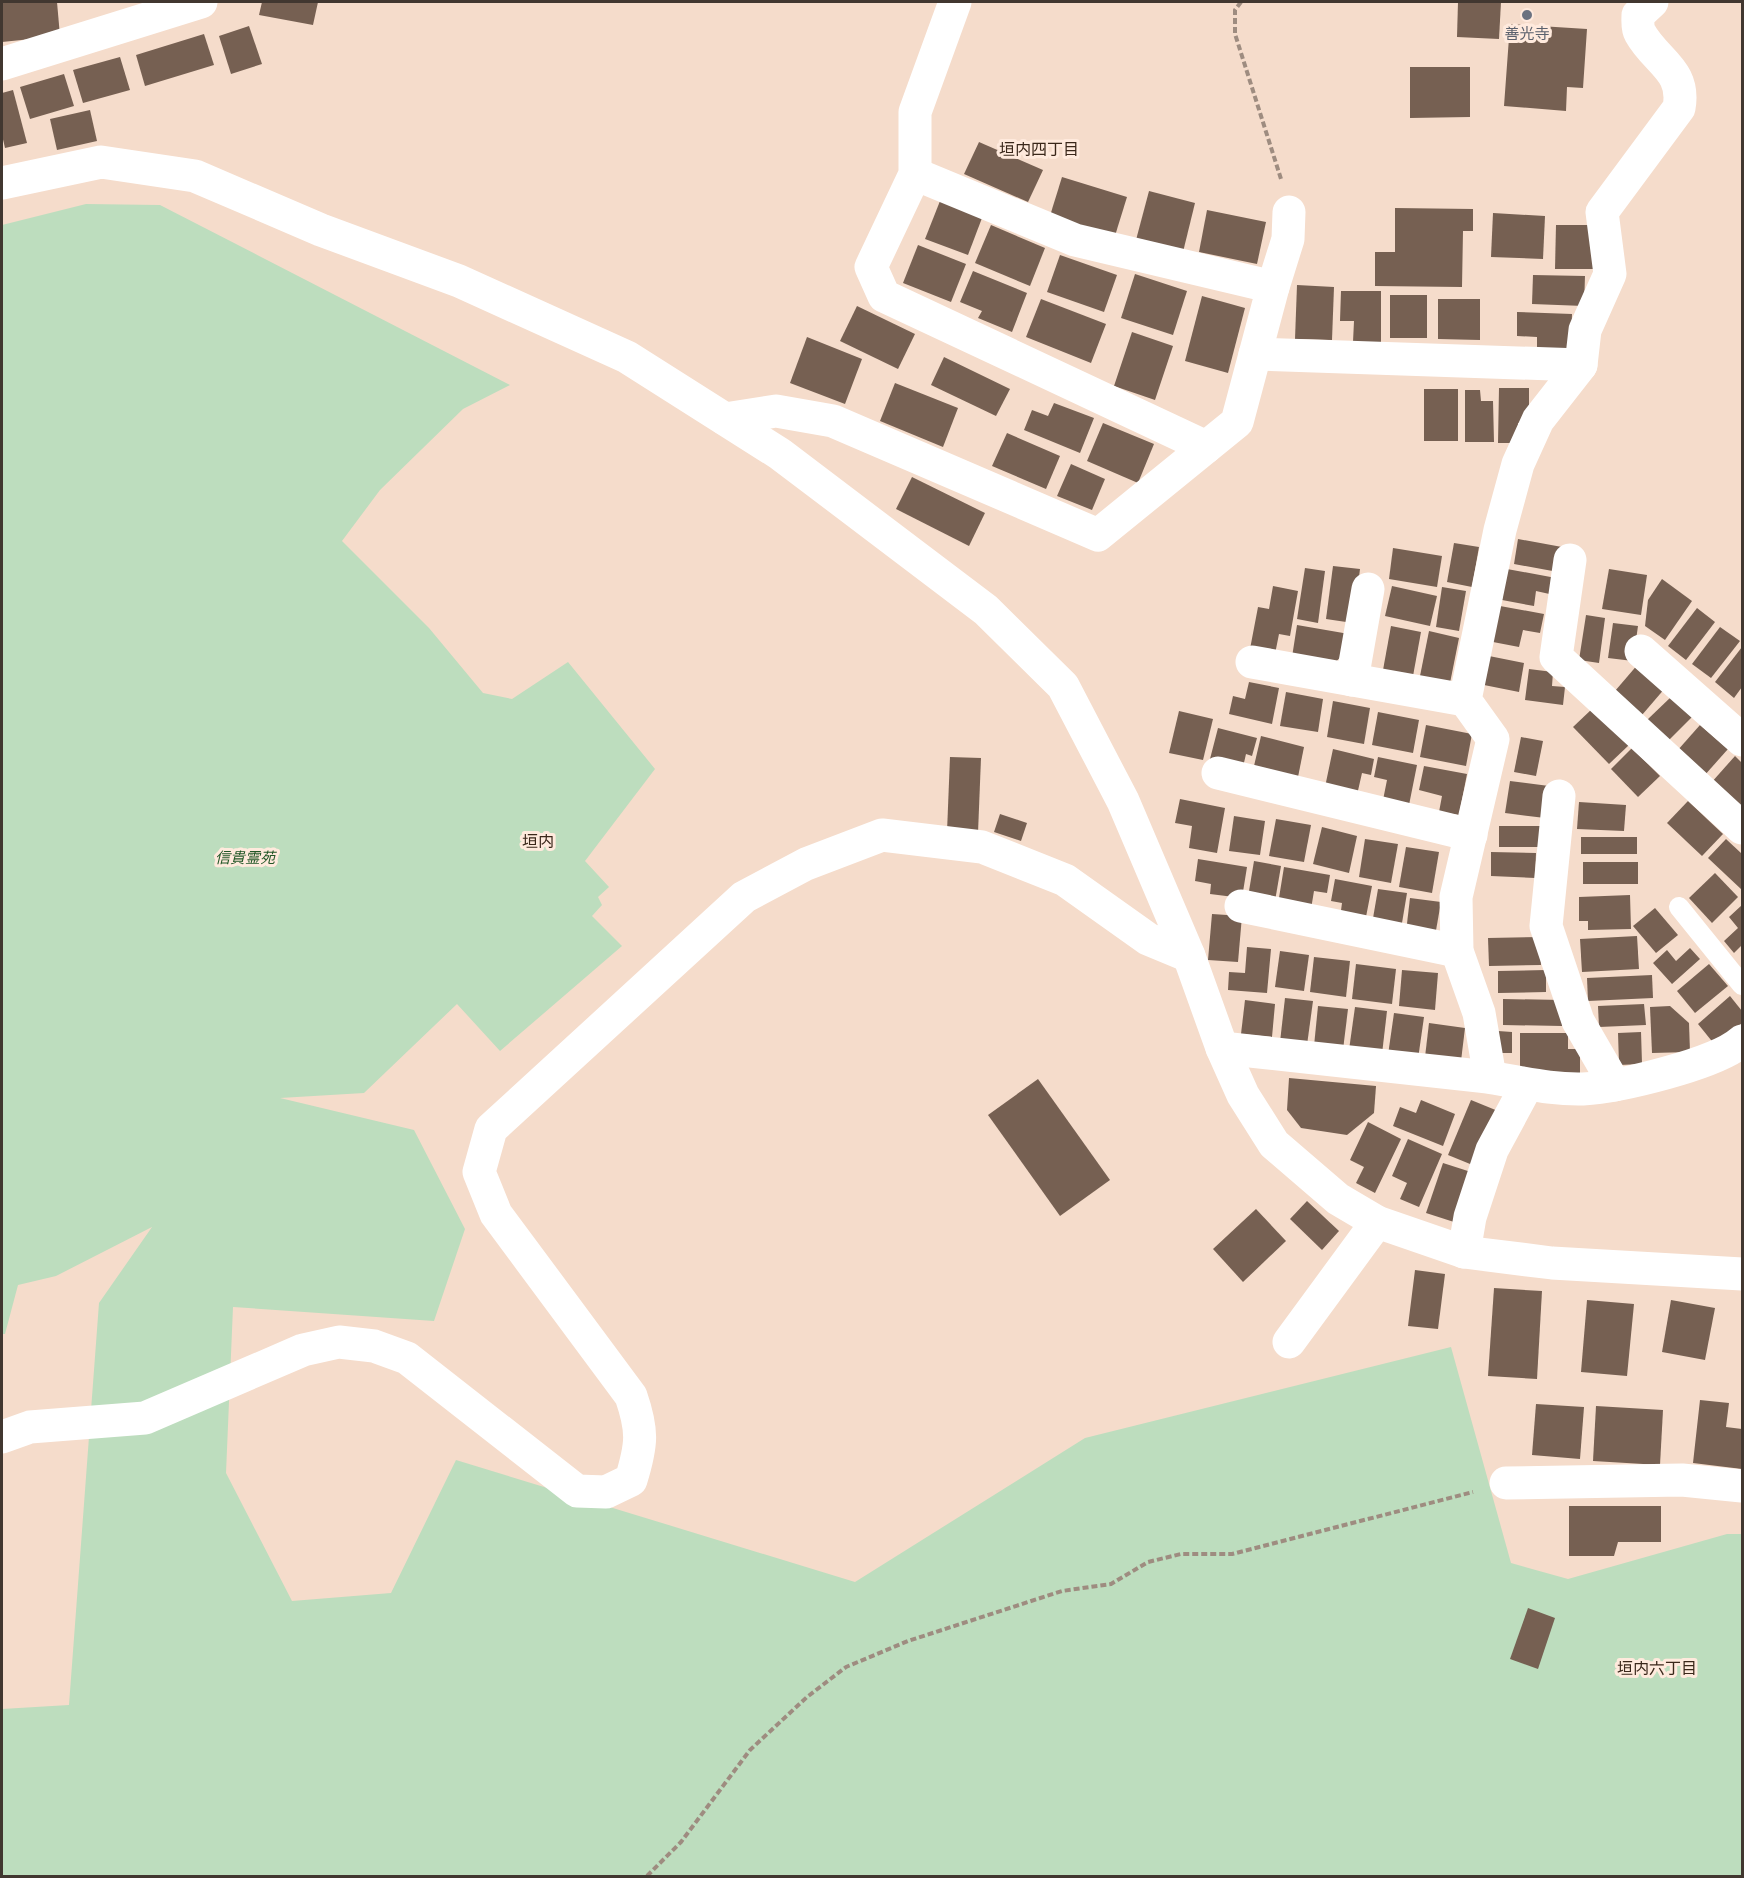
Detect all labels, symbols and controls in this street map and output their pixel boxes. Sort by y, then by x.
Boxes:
marker: 善光寺 [1520,8,1534,22]
place label: 善光寺 [1504,23,1550,43]
district label: 垣内四丁目 [999,138,1079,160]
district label: 垣内 [522,830,554,852]
park label: 信貴霊苑 [215,847,277,867]
district label: 垣内六丁目 [1617,1657,1697,1679]

